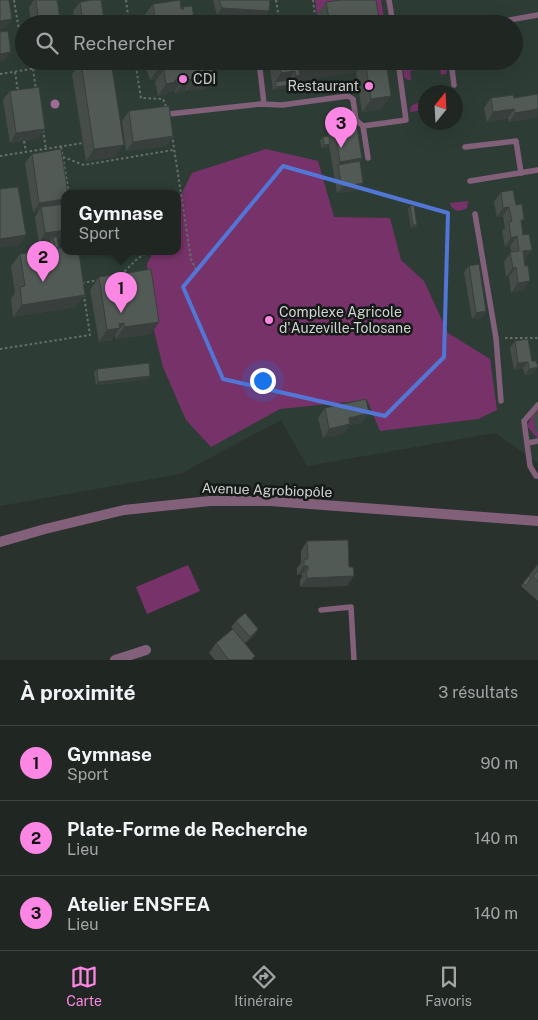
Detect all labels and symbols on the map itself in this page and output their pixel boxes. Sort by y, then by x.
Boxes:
place label: CDI [193,71,216,87]
marker: CDI [177,73,189,85]
place label: Restaurant [287,78,359,94]
marker: Restaurant [363,80,375,92]
north arrow [418,85,463,130]
pin: 3 [325,107,357,148]
pin: 2 [27,241,59,282]
pin: 1 [105,272,137,313]
place label: Complexe Agricole d'Auzeville-Tolosane [279,304,411,336]
marker: Complexe Agricole d'Auzeville-Tolosane [263,314,275,326]
your location [250,368,276,394]
street label: Avenue Agrobiopôle [201,480,333,500]

